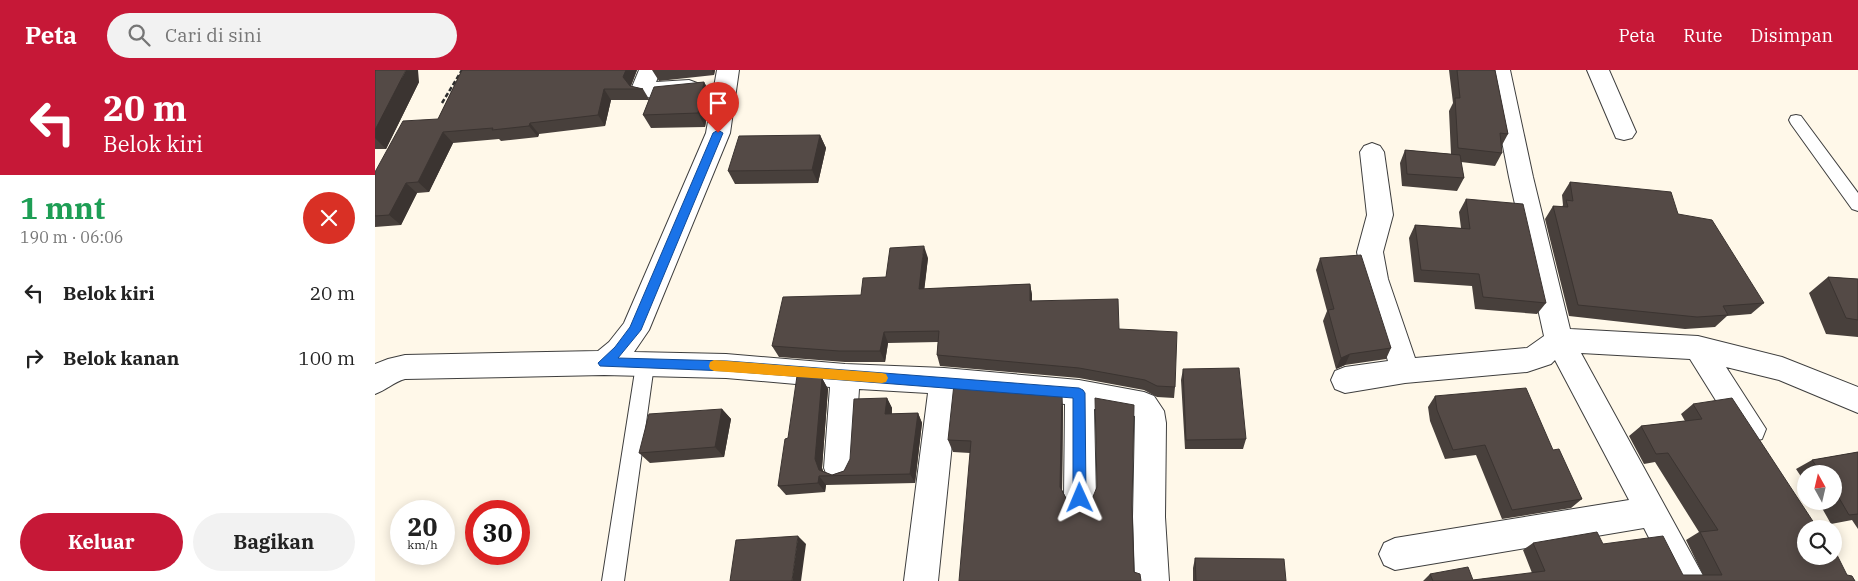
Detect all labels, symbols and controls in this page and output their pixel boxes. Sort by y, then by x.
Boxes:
search box [107,13,457,58]
text: Peta [25,19,77,51]
icon: search [125,21,153,49]
text: Cari di sini [165,23,262,47]
text: Peta [1619,24,1655,47]
text: Rute [1683,24,1722,47]
text: Disimpan [1750,24,1833,47]
pin [697,82,739,133]
text: 20 m [103,85,187,131]
icon: arrive [704,89,732,117]
icon: left [20,90,85,155]
text: Belok kiri [103,129,203,158]
text: 1 mnt [20,188,105,227]
button: close [303,192,355,244]
text: 190 m · 06:06 [20,227,123,247]
icon: left [20,279,48,307]
text: Belok kiri [63,281,155,305]
text: 20 m [310,281,355,305]
icon: right [20,344,48,372]
text: Belok kanan [63,346,179,370]
text: 100 m [298,346,355,370]
north arrow [1797,465,1843,510]
map controls [1797,465,1842,565]
position arrow [1053,471,1105,523]
speed limit sign: 30 [465,500,530,565]
text: 20 [407,510,438,543]
button: Keluar [20,513,183,571]
button: Bagikan [193,513,355,571]
button: search [1797,520,1842,565]
text: km/h [407,537,438,552]

